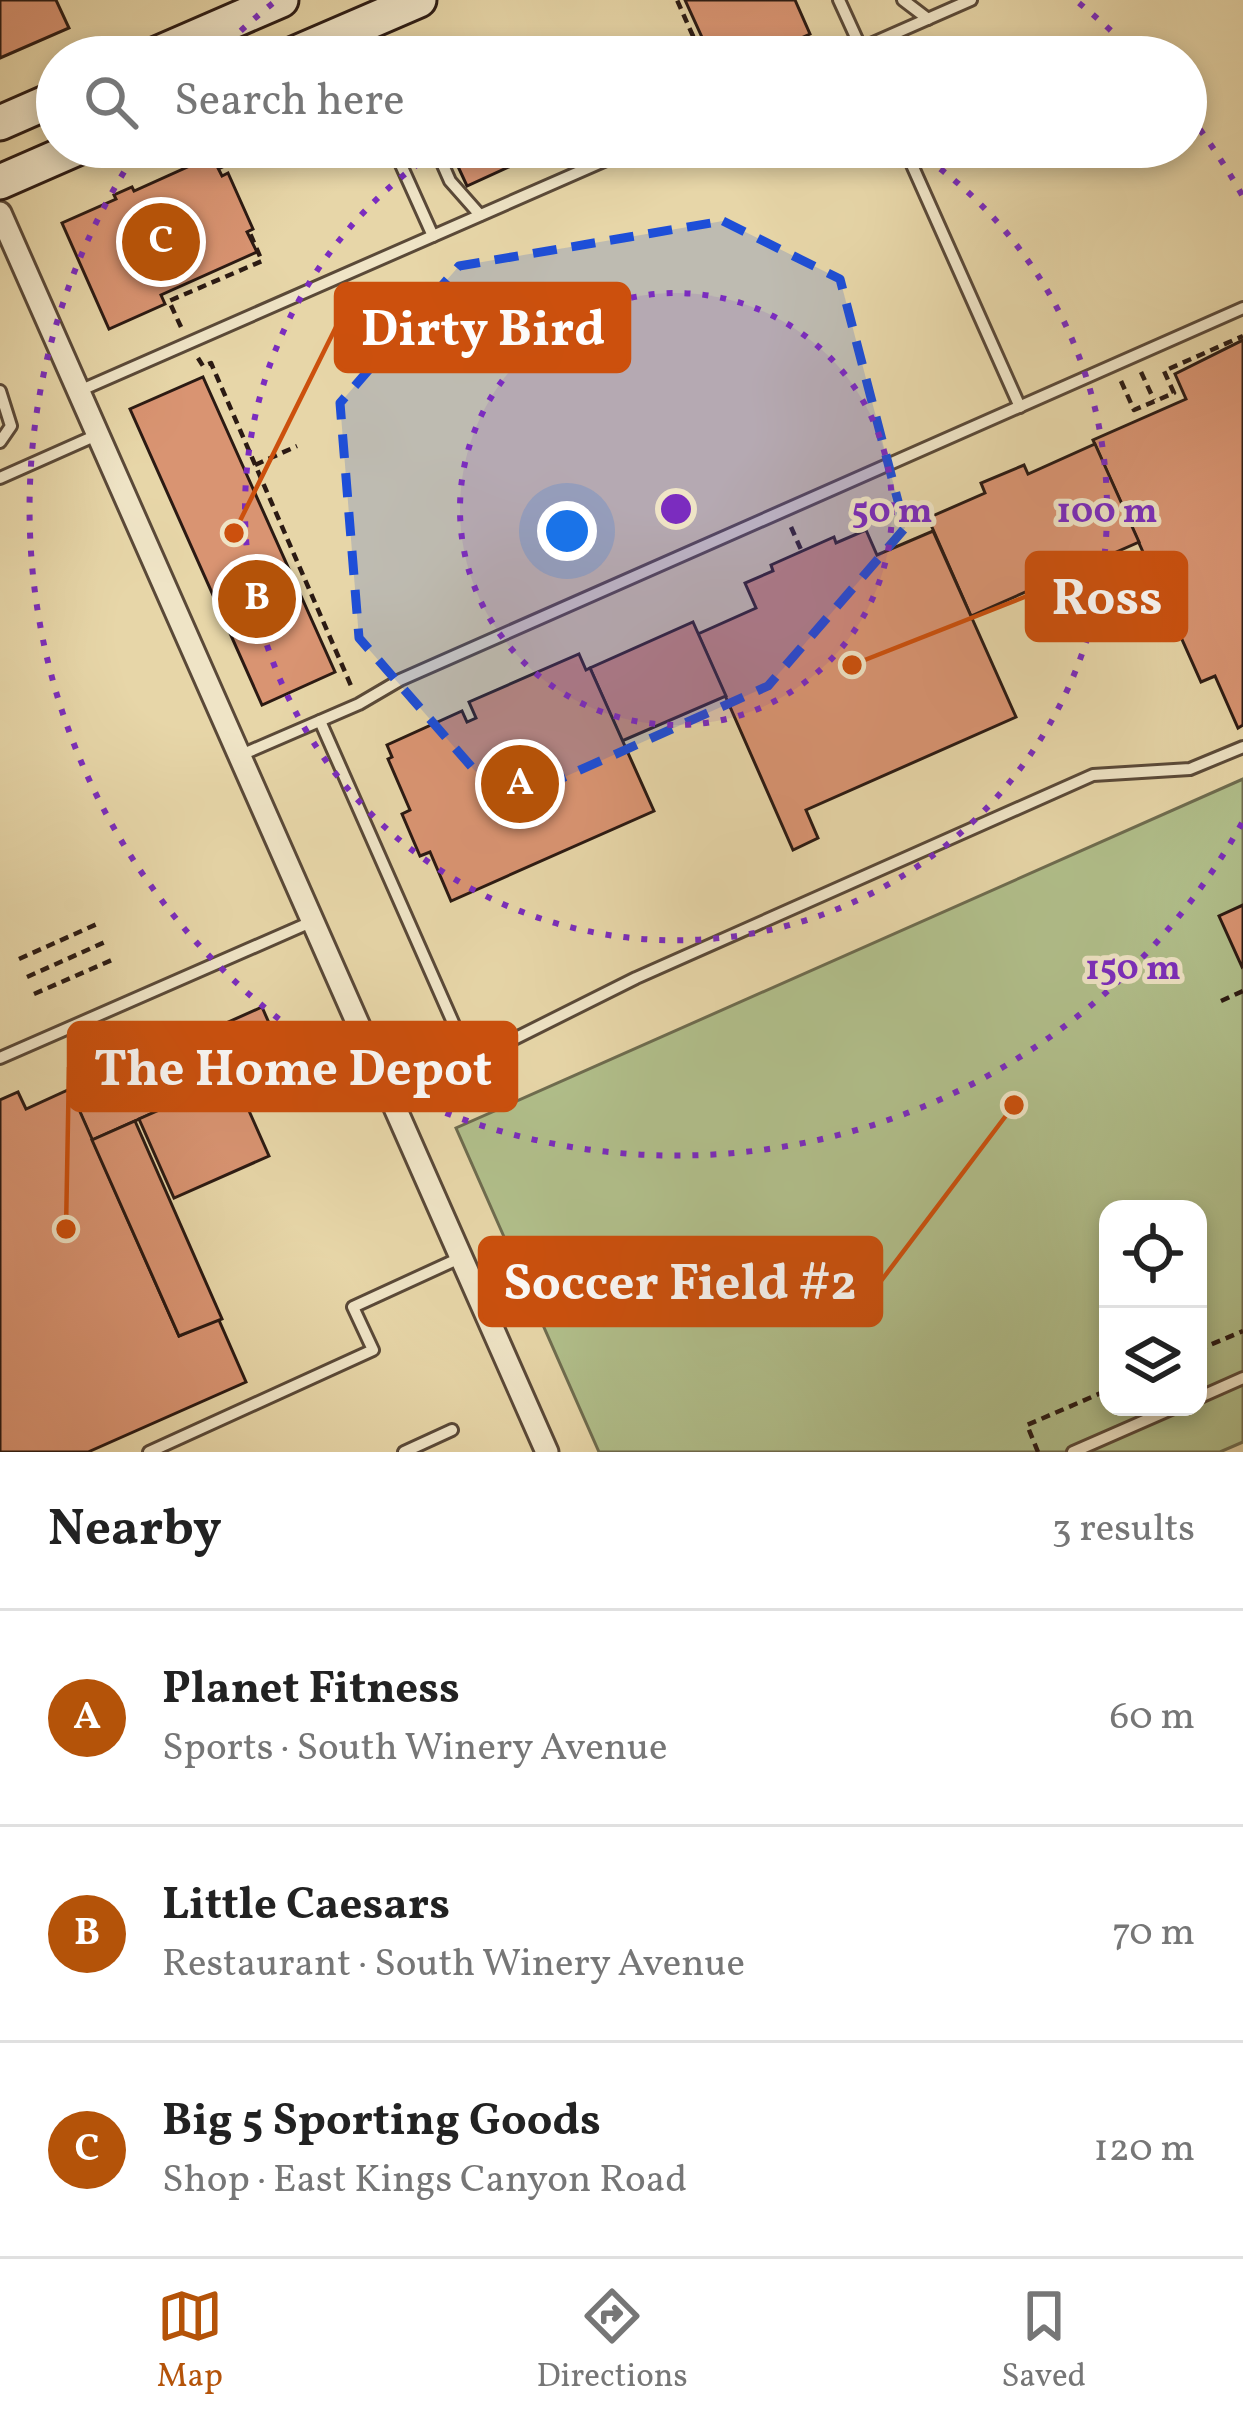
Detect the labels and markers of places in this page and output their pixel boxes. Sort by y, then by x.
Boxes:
pin: C [122,197,200,287]
callout: Dirty Bird [336,284,629,371]
centre of rings [655,488,697,530]
callout: Ross [1027,553,1186,640]
pin: B [218,554,296,644]
pin: A [481,739,559,829]
callout: The Home Depot [69,1023,516,1110]
callout: Soccer Field #2 [480,1238,881,1325]

